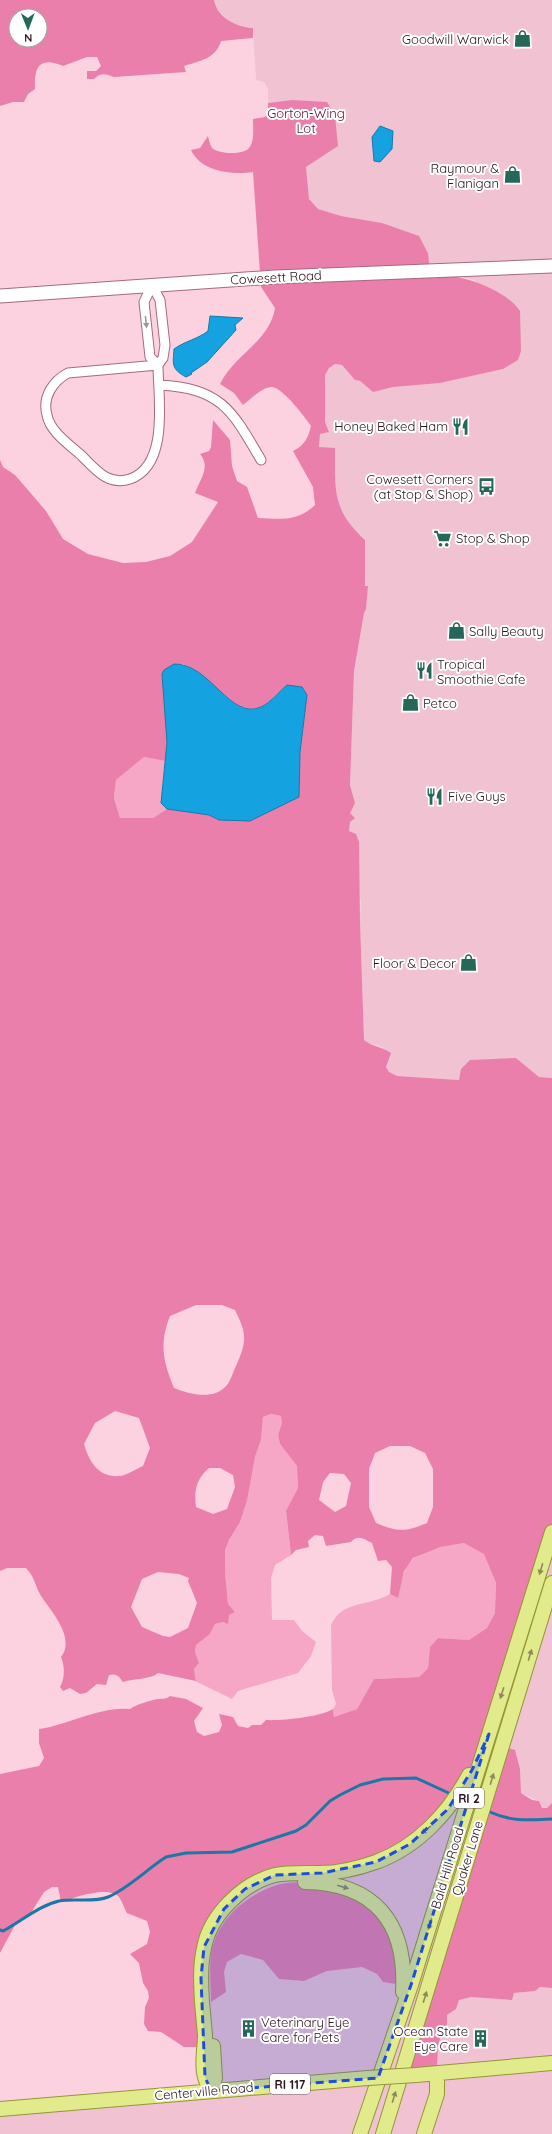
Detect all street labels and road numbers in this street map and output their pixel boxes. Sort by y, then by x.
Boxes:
street label: Cowesett Road [230,267,322,287]
road number: RI 2 [454,1788,484,1808]
street label: Quaker Lane [448,1819,486,1897]
street label: Bald Hill Road [427,1825,467,1911]
road number: RI 117 [270,2074,310,2094]
street label: Centerville Road [154,2079,254,2103]

